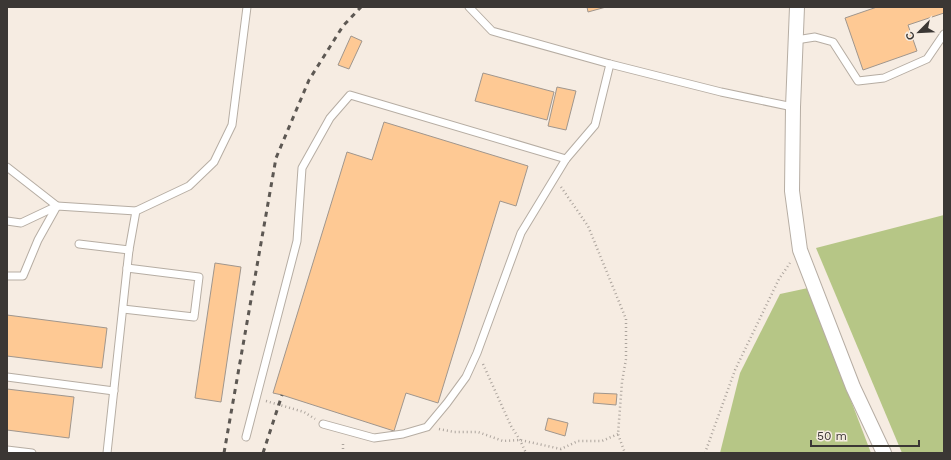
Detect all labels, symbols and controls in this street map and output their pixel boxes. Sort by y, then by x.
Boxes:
north arrow [899,12,939,52]
text: С [903,30,918,42]
scale bar [811,422,919,448]
text: 50 m [817,429,847,443]

